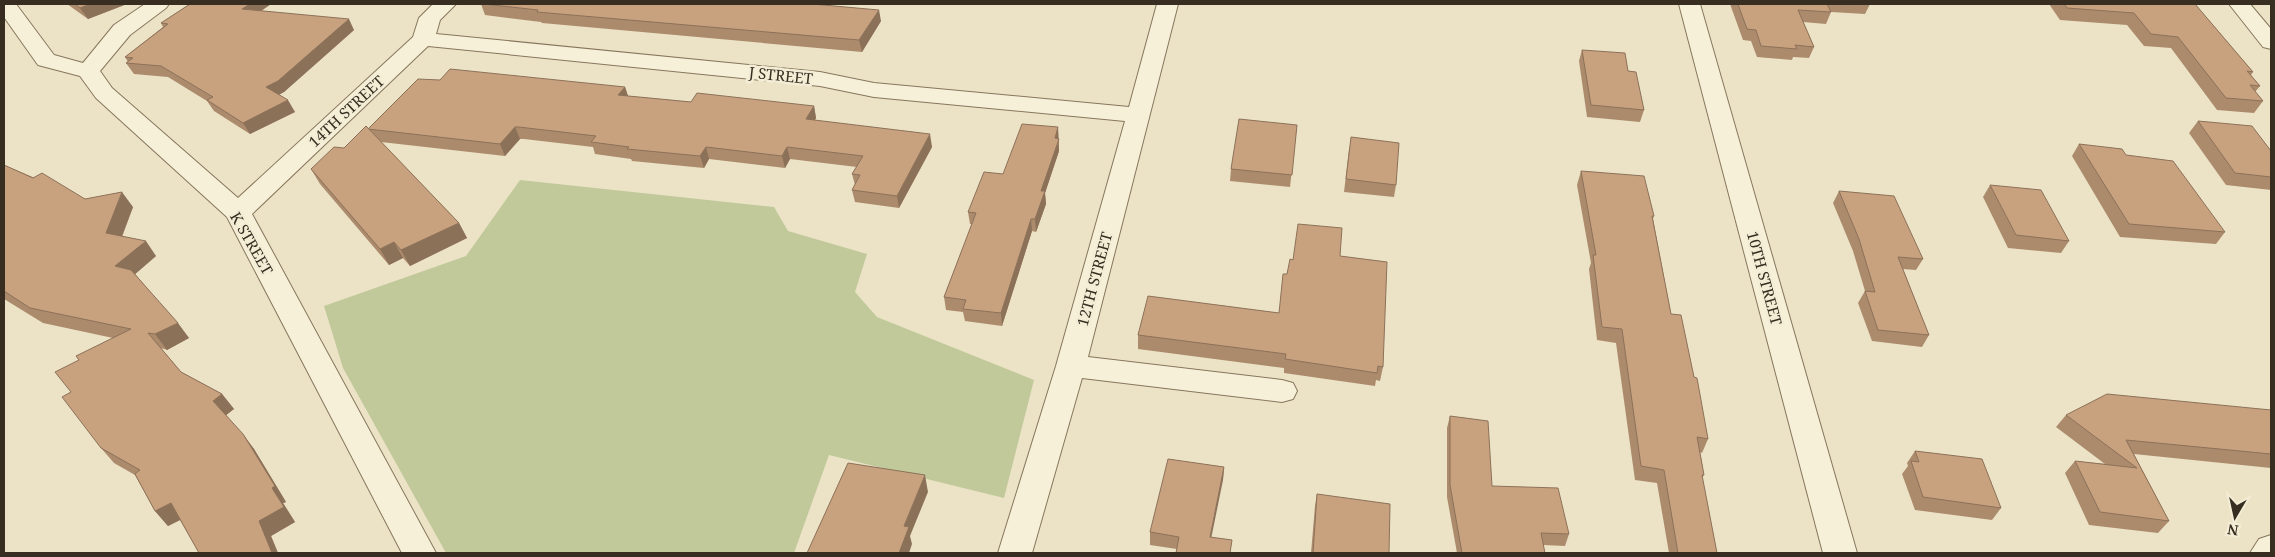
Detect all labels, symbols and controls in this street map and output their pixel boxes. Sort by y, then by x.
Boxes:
street label: J STREET [747,62,814,88]
street label: 14TH STREET [304,71,388,151]
street label: K STREET [226,208,278,278]
street label: 10TH STREET [1743,229,1787,327]
street label: 12TH STREET [1072,230,1116,328]
north arrow [2210,492,2260,542]
text: N [2226,520,2240,541]

